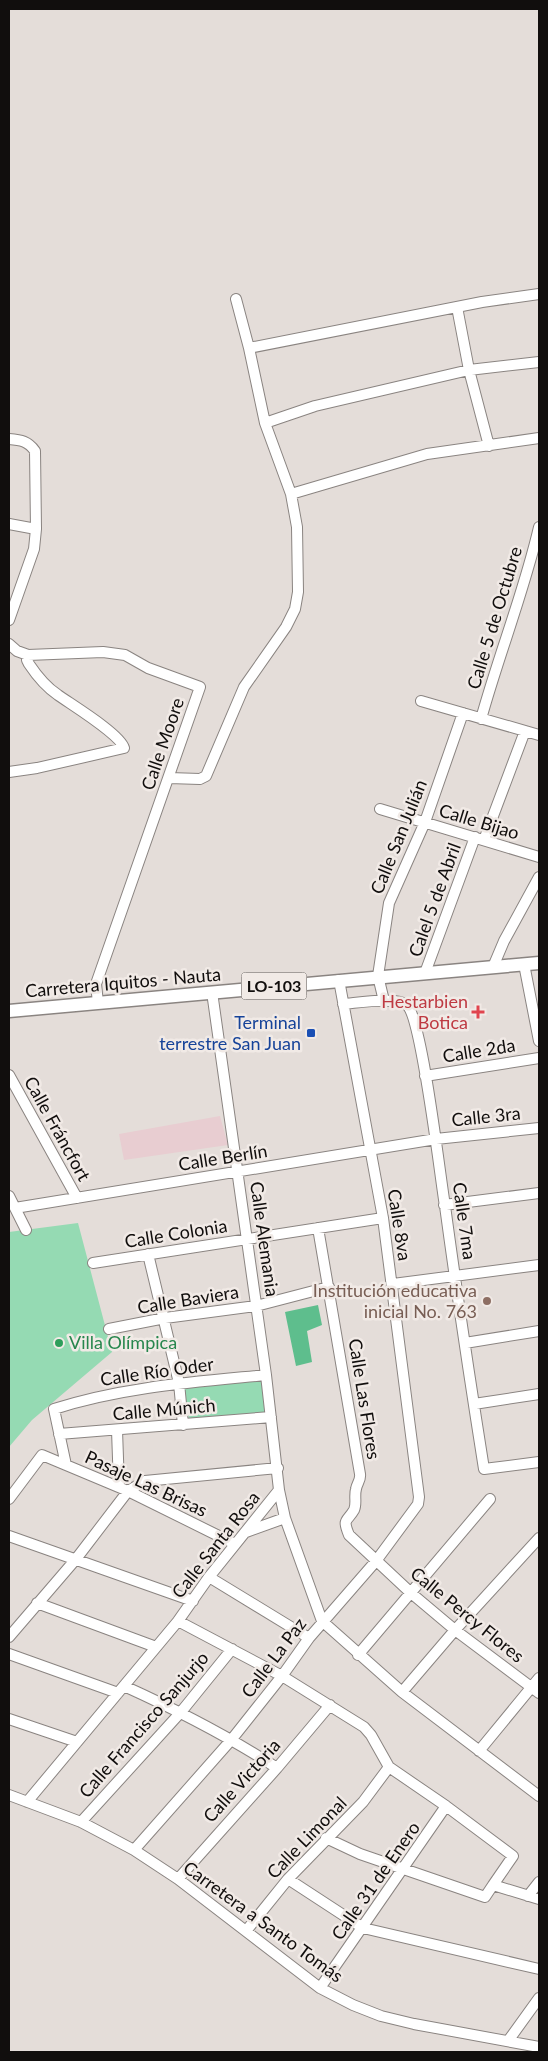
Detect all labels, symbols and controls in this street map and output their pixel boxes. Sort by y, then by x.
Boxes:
street label: Calle 5 de Octubre [462,544,526,692]
street label: Calle Moore [136,695,188,793]
street label: Calle San Julián [365,776,431,897]
street label: Calle Bijao [436,798,522,844]
street label: Calel 5 de Abril [403,840,465,960]
street label: Carretera Iquitos - Nauta [24,962,222,1002]
road number: LO-103 [242,972,306,999]
place label: Hestarbien Botica [381,990,468,1033]
marker: Hestarbien Botica [472,1006,484,1018]
place label: Terminal terrestre San Juan [159,1011,301,1054]
marker: Terminal terrestre San Juan [305,1027,317,1039]
street label: Calle 2da [441,1033,517,1067]
street label: Calle Fráncfort [20,1072,96,1185]
street label: Calle 3ra [450,1101,522,1131]
street label: Calle Berlín [177,1139,269,1175]
street label: Calle Alemania [246,1180,284,1298]
street label: Calle 7ma [449,1181,481,1261]
street label: Calle 8va [383,1188,416,1262]
street label: Calle Colonia [123,1214,229,1252]
place label: Institución educativa inicial No. 763 [313,1279,477,1322]
street label: Calle Baviera [136,1280,240,1318]
marker: Institución educativa inicial No. 763 [481,1295,493,1307]
place label: Villa Olímpica [69,1331,177,1353]
marker: Villa Olímpica [53,1337,65,1349]
street label: Calle Las Flores [345,1337,385,1461]
street label: Calle Río Oder [99,1352,215,1390]
street label: Calle Múnich [112,1394,216,1424]
street label: Pasaje Las Brisas [82,1445,211,1521]
street label: Calle Santa Rosa [167,1486,264,1602]
street label: Calle Percy Flores [406,1562,529,1667]
street label: Calle La Paz [236,1613,310,1702]
street label: Calle Francisco Sanjurjo [74,1647,213,1802]
street label: Calle Victoria [198,1734,284,1827]
street label: Calle Limonal [262,1792,351,1883]
street label: Calle 31 de Enero [326,1817,424,1944]
street label: Carretera a Santo Tomás [179,1856,348,1987]

